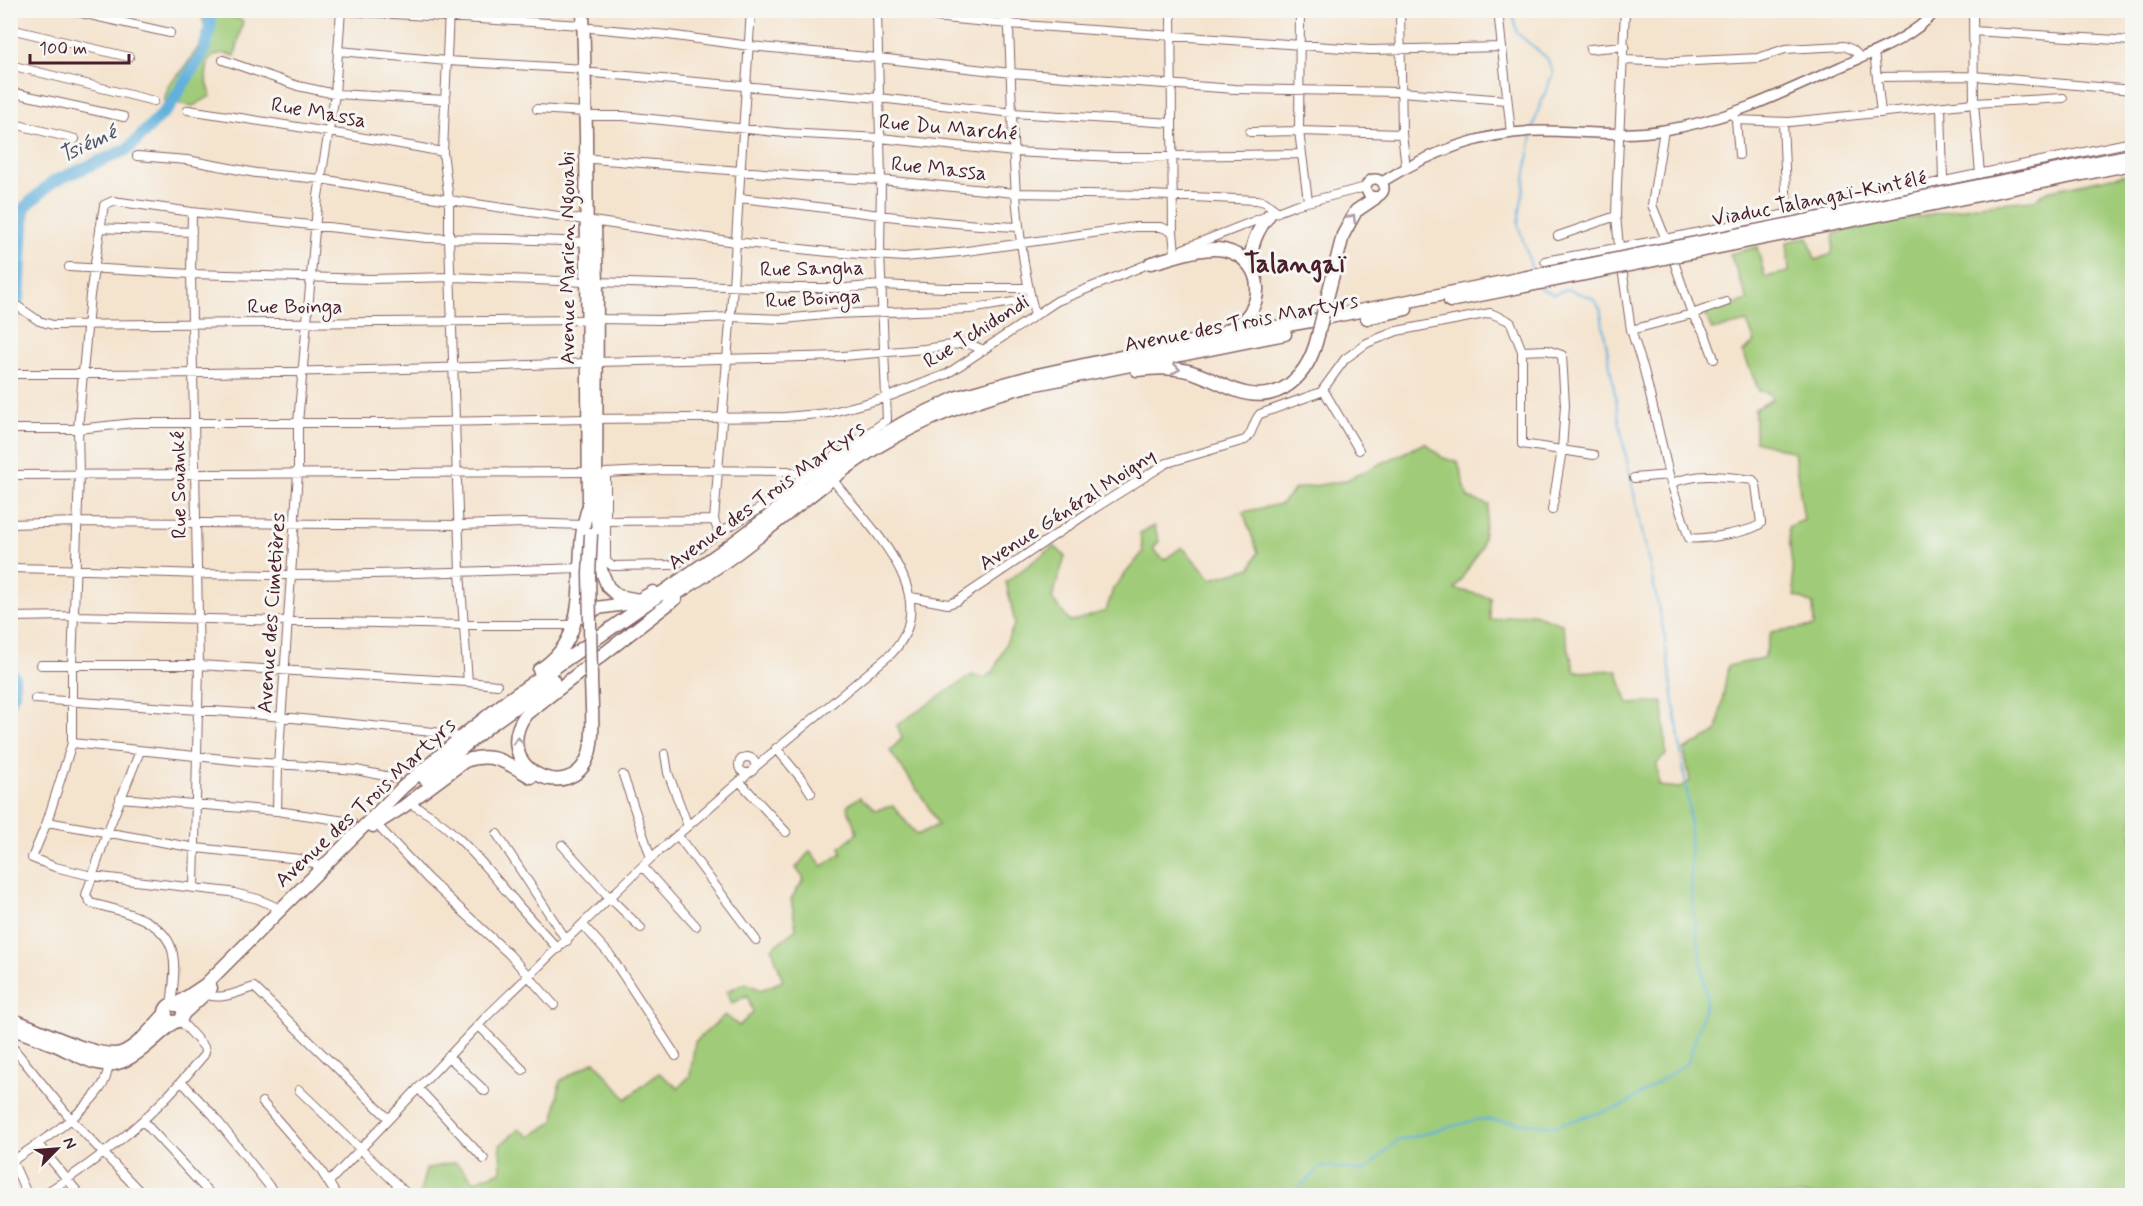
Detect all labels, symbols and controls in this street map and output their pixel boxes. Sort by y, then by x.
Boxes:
scale bar [30,27,129,65]
text: 100 m [39,37,87,61]
street label: Rue Massa [269,91,369,135]
street label: Rue Du Marché [878,108,1018,148]
water label: Tsiémé [54,118,124,170]
street label: Rue Massa [890,150,988,188]
street label: Avenue Marien Ngouabi [554,151,584,365]
street label: Viaduc Talangaï-Kintélé [1709,164,1929,234]
one-way arrow [1344,214,1356,224]
district label: Talangaï [1244,247,1347,283]
street label: Rue Sangha [760,254,864,285]
street label: Rue Boinga [765,283,861,316]
street label: Avenue des Trois Martyrs [1122,287,1361,359]
street label: Rue Tchidondi [918,288,1035,376]
street label: Rue Boinga [247,293,343,322]
one-way arrow [1171,362,1181,375]
street label: Avenue des Trois Martyrs [662,415,871,577]
street label: Rue Souanké [164,431,194,539]
street label: Avenue Général Moigny [974,442,1161,578]
street label: Avenue des Cimetières [251,512,293,714]
street label: Avenue des Trois Martyrs [269,711,462,894]
one-way arrow [511,737,524,746]
north arrow [27,1119,87,1179]
text: N [57,1134,81,1153]

